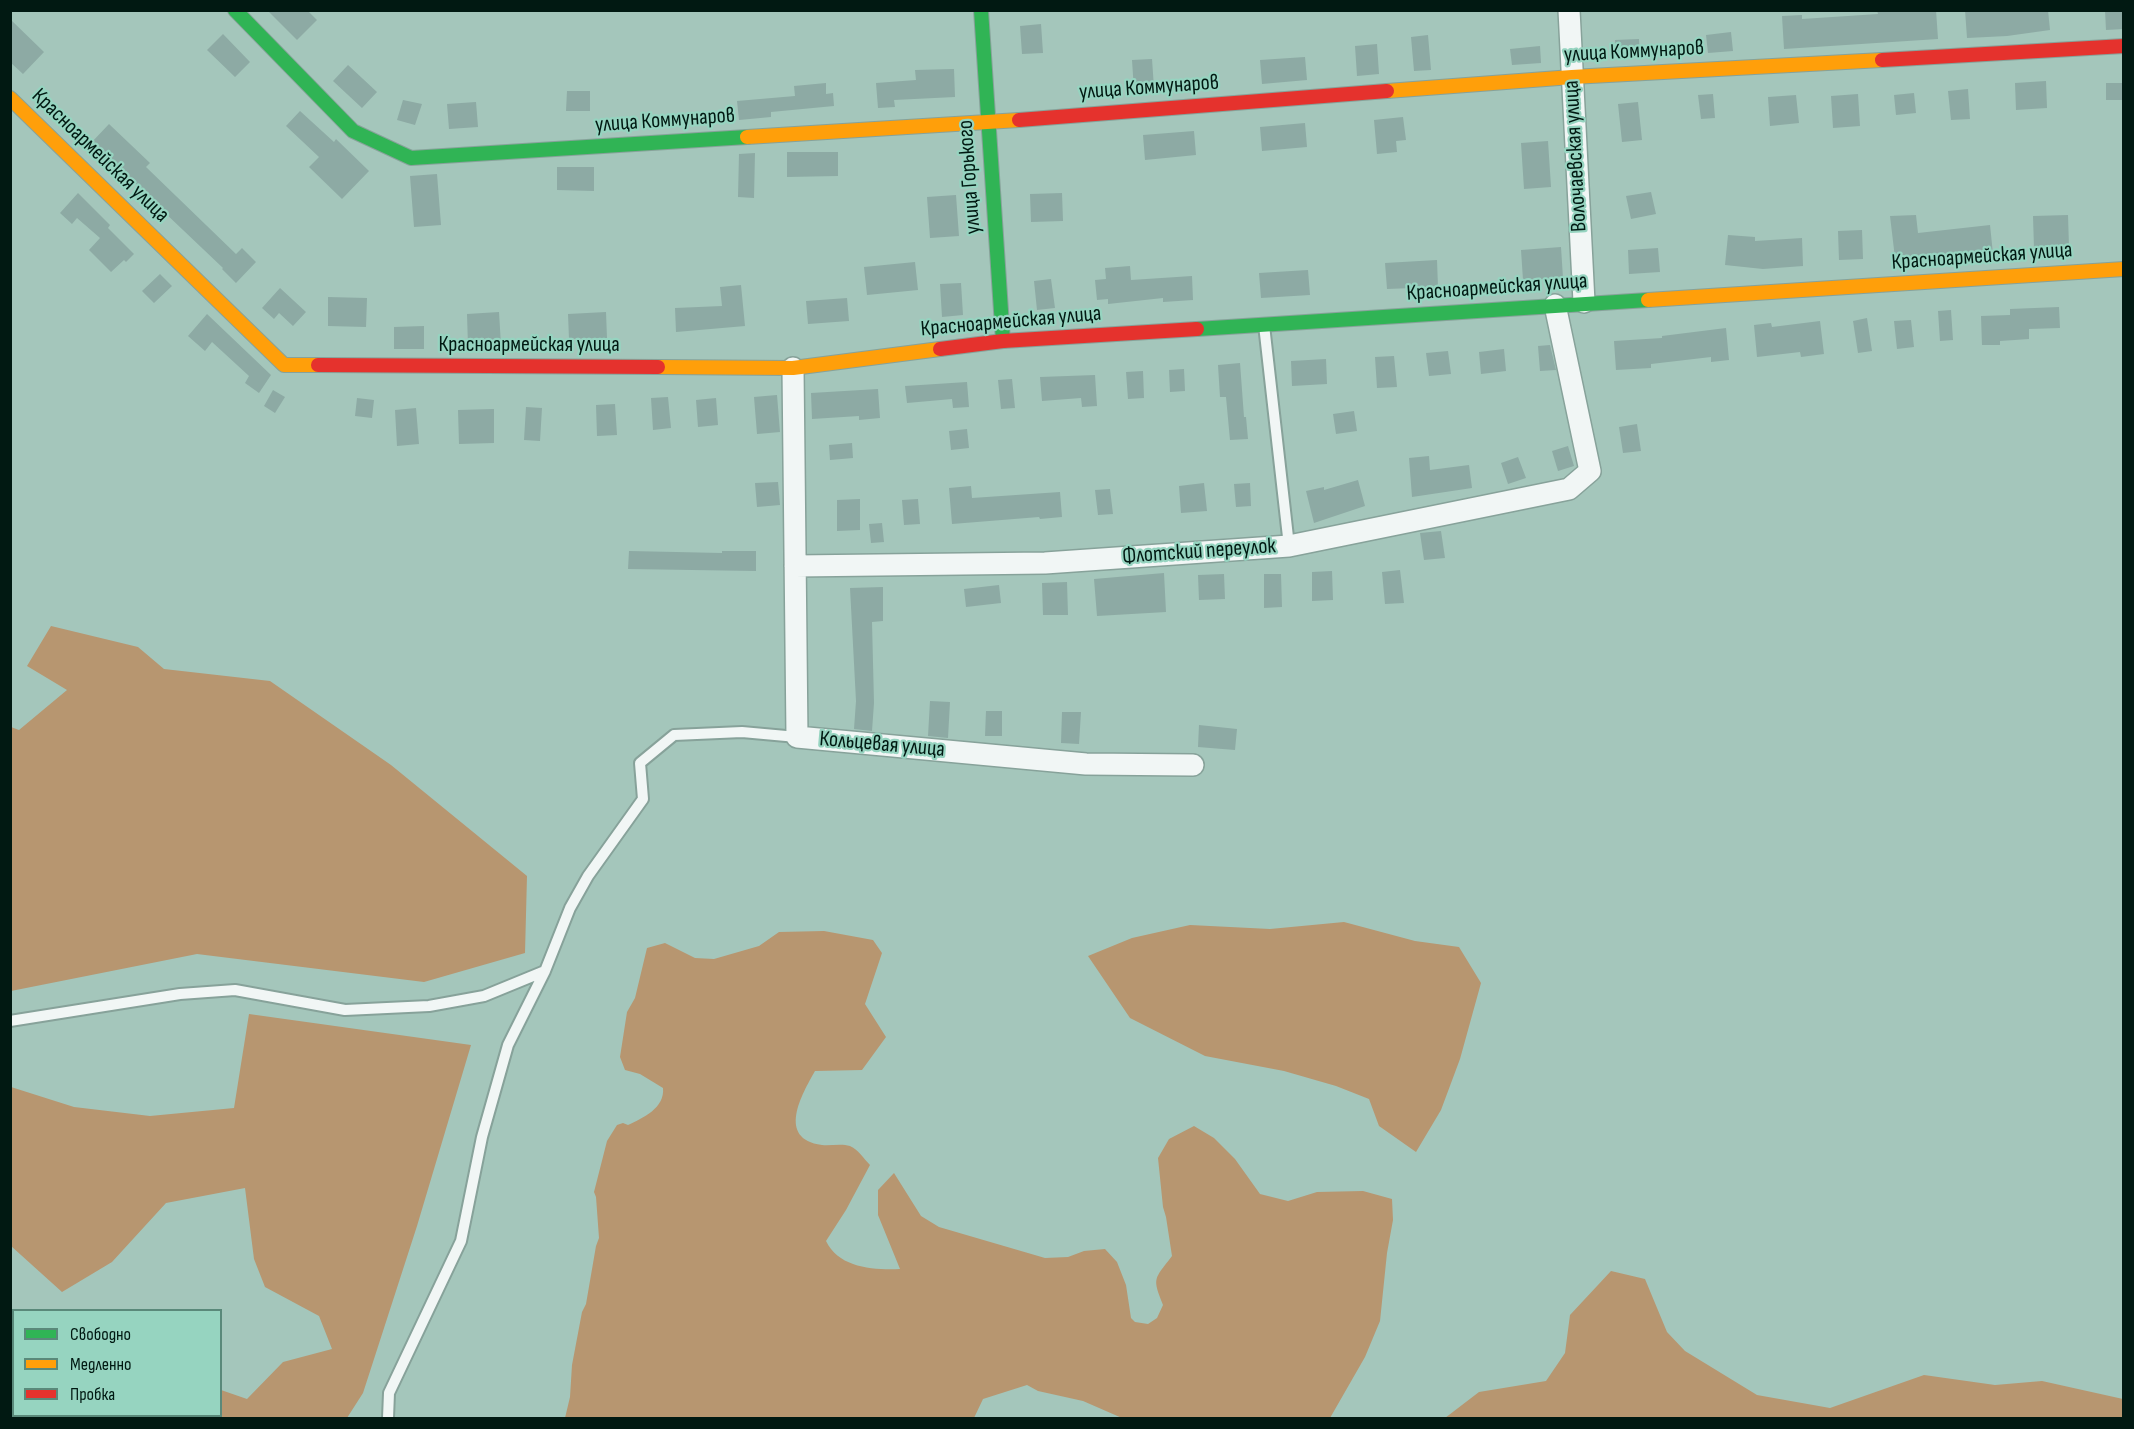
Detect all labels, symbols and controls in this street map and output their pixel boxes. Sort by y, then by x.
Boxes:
street label: улица Коммунаров [1563,35,1705,69]
street label: улица Коммунаров [1078,70,1220,106]
street label: Волочаевская улица [1559,80,1593,232]
street label: Красноармейская улица [26,84,174,228]
street label: улица Коммунаров [594,103,736,139]
street label: улица Горького [953,119,987,235]
street label: Красноармейская улица [1891,238,2073,276]
street label: Красноармейская улица [1406,269,1588,307]
street label: Красноармейская улица [920,301,1102,343]
street label: Красноармейская улица [438,332,620,358]
street label: Флотский переулок [1121,533,1277,571]
street label: Кольцевая улица [818,726,946,764]
legend [12,1309,222,1417]
text: Свободно [70,1324,131,1345]
text: Медленно [70,1354,132,1375]
text: Пробка [70,1384,115,1405]

